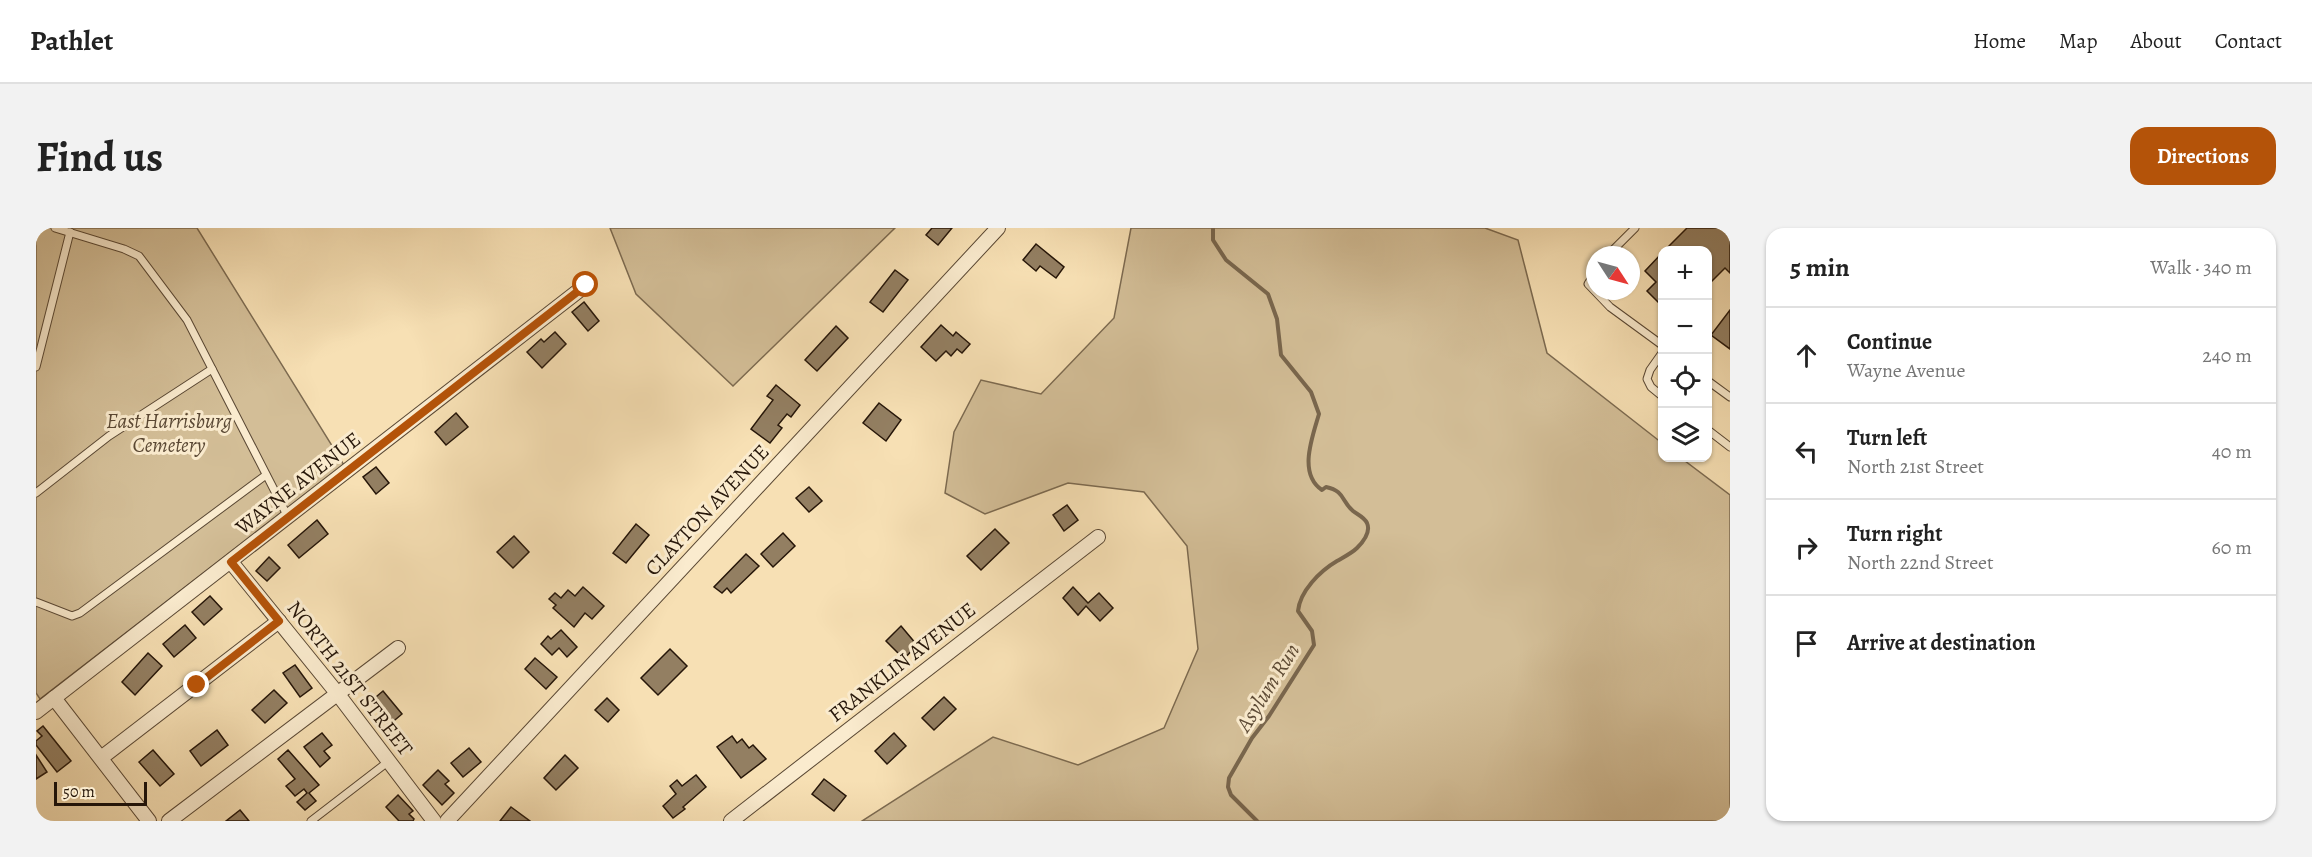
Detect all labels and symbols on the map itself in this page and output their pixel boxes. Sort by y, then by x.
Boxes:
north arrow [1586,246,1640,300]
route start [572,271,598,297]
park label: East Harrisburg Cemetery [106,407,233,459]
street label: WAYNE AVENUE [229,425,366,541]
street label: CLAYTON AVENUE [639,438,775,582]
street label: NORTH 21ST STREET [281,595,420,762]
street label: FRANKLIN AVENUE [823,596,981,728]
water label: Asylum Run [1228,637,1307,738]
route end [183,671,209,697]
scale bar [54,779,147,806]

